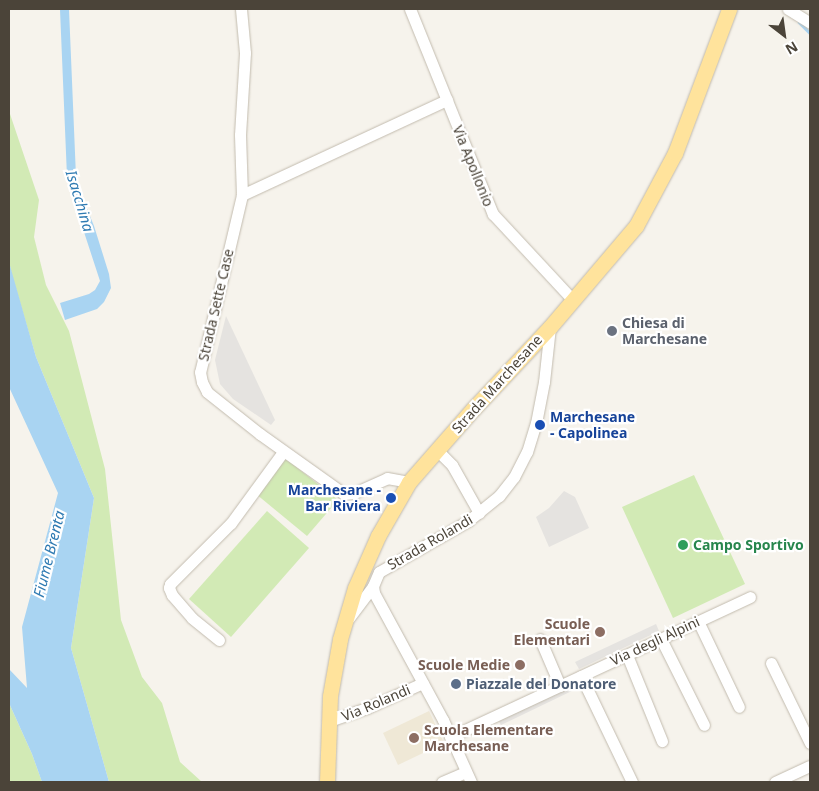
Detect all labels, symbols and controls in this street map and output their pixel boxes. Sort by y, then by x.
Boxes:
north arrow [759,10,809,60]
text: N [782,37,801,59]
street label: Via Apollonio [449,123,497,209]
water label: Isacchina [62,168,98,234]
street label: Strada Sette Case [195,247,237,363]
place label: Chiesa di Marchesane [622,315,707,348]
marker: Chiesa di Marchesane [606,325,618,337]
street label: Strada Marchesane [448,331,546,437]
place label: Marchesane - Capolinea [550,409,635,442]
marker: Marchesane - Capolinea [534,419,546,431]
place label: Marchesane - Bar Riviera [288,482,381,514]
marker: Marchesane - Bar Riviera [385,492,397,504]
water label: Fiume Brenta [30,509,68,599]
street label: Strada Rolandi [384,511,476,573]
place label: Campo Sportivo [693,537,804,553]
marker: Campo Sportivo [677,539,689,551]
street label: Via degli Alpini [608,613,702,669]
place label: Scuole Elementari [514,616,590,648]
marker: Scuole Elementari [594,626,606,638]
place label: Scuole Medie [418,657,510,673]
marker: Scuole Medie [514,659,526,671]
place label: Piazzale del Donatore [466,676,616,692]
marker: Piazzale del Donatore [450,678,462,690]
street label: Via Rolandi [339,681,413,725]
place label: Scuola Elementare Marchesane [424,722,553,754]
marker: Scuola Elementare Marchesane [408,732,420,744]

